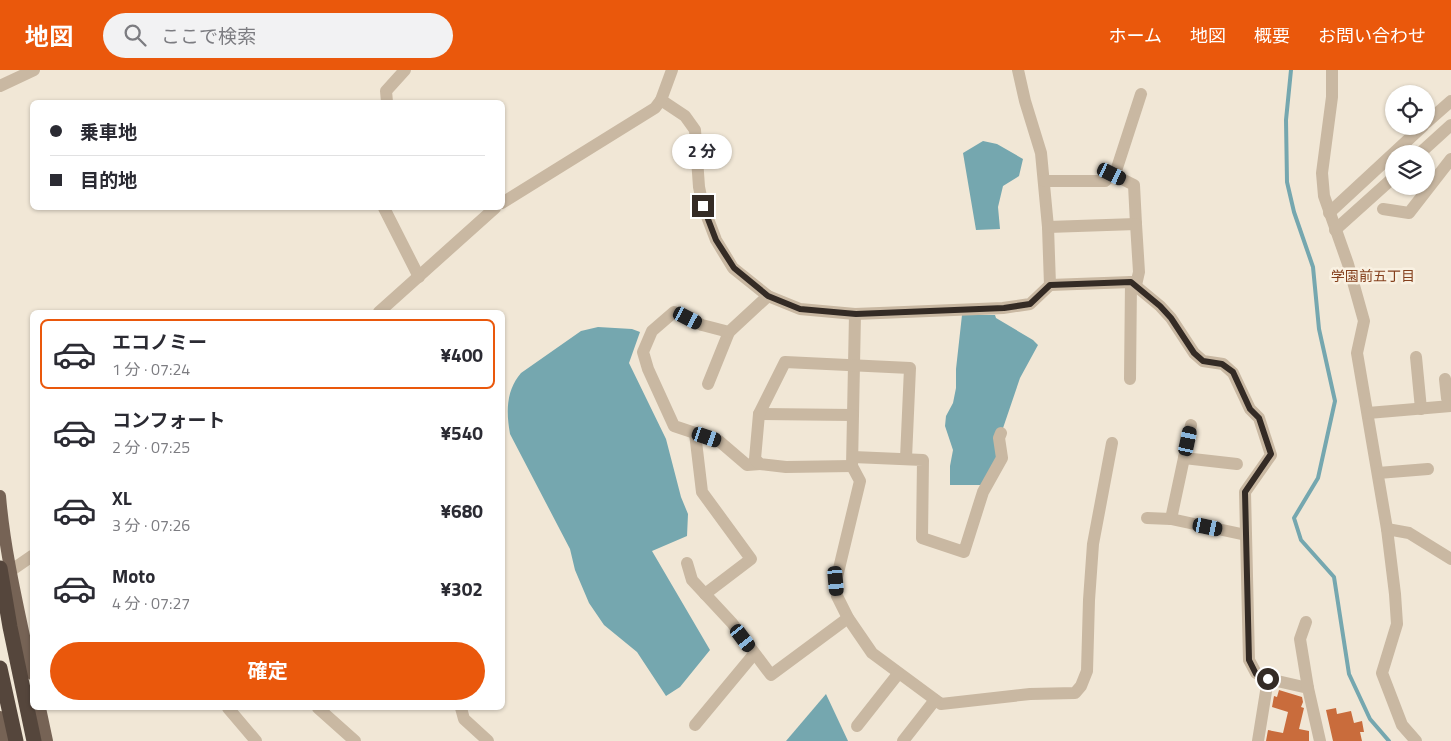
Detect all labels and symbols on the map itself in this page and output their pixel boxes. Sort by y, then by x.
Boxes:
callout: 2 分 [673,134,733,168]
car [1095,161,1128,187]
route end [692,195,714,217]
district label: 学園前五丁目 [1331,265,1415,286]
car [671,305,704,331]
car [690,425,723,449]
car [1177,425,1198,457]
car [1191,517,1224,537]
car [827,565,844,597]
car [727,622,758,654]
route start [1257,668,1279,690]

